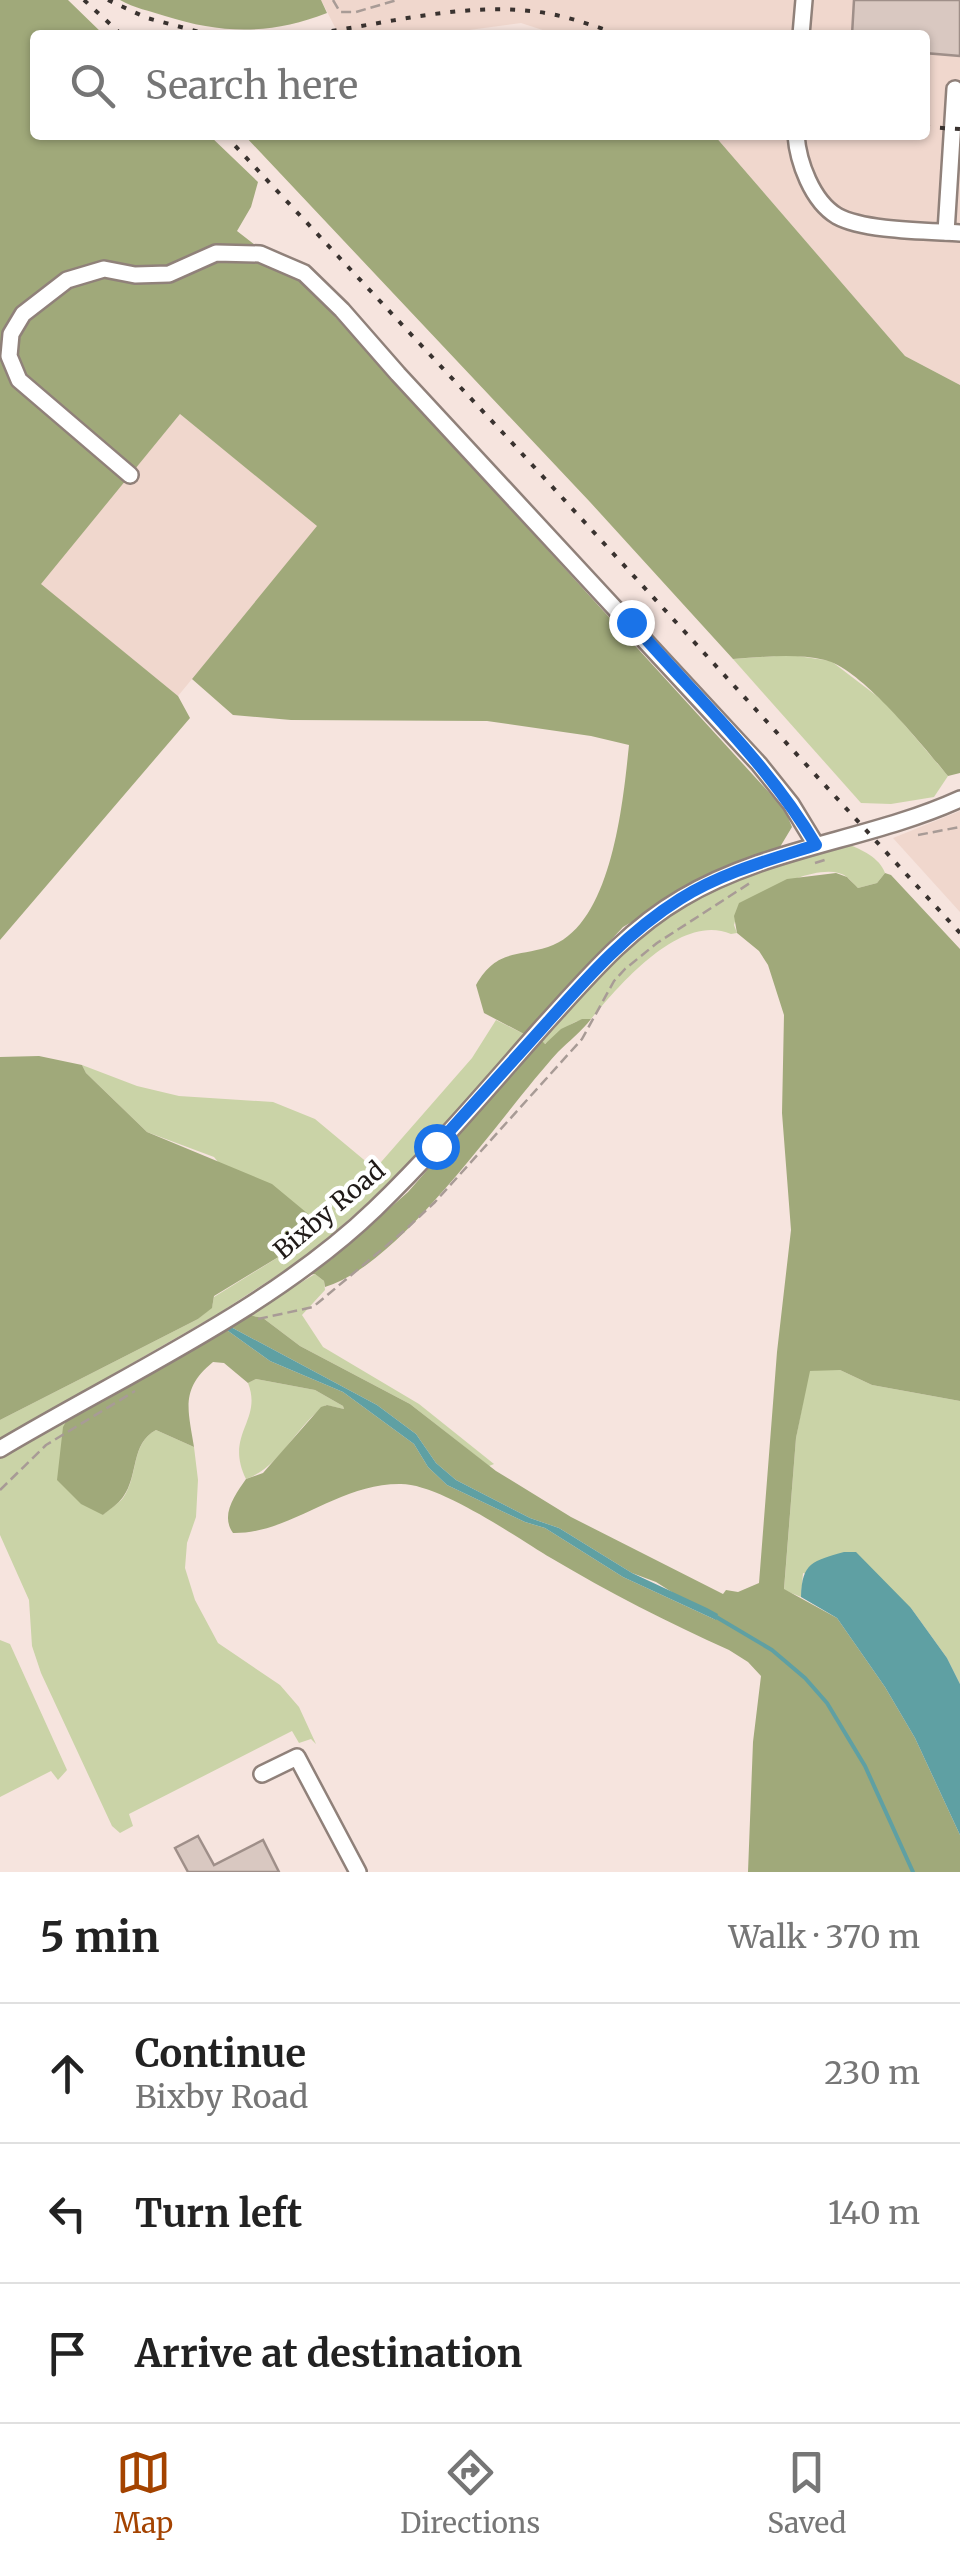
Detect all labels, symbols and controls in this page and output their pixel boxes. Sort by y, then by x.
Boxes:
search box [30,30,930,140]
icon: search [65,58,120,113]
text: Search here [145,62,358,109]
route end [609,600,655,646]
route start [414,1124,460,1170]
street label: Bixby Road [267,1154,391,1266]
text: 5 min [40,1911,159,1963]
text: Walk · 370 m [728,1917,920,1957]
text: Continue [135,2030,306,2077]
icon: ahead [40,2046,95,2101]
text: 230 m [824,2053,920,2093]
text: Bixby Road [135,2077,308,2117]
icon: left [40,2186,95,2241]
text: Turn left [135,2190,302,2237]
text: 140 m [828,2193,920,2233]
icon: arrive [40,2326,95,2381]
text: Arrive at destination [135,2330,522,2377]
tab: Map [113,2445,173,2541]
tab: Directions [400,2445,540,2541]
tab: Saved [767,2445,846,2541]

